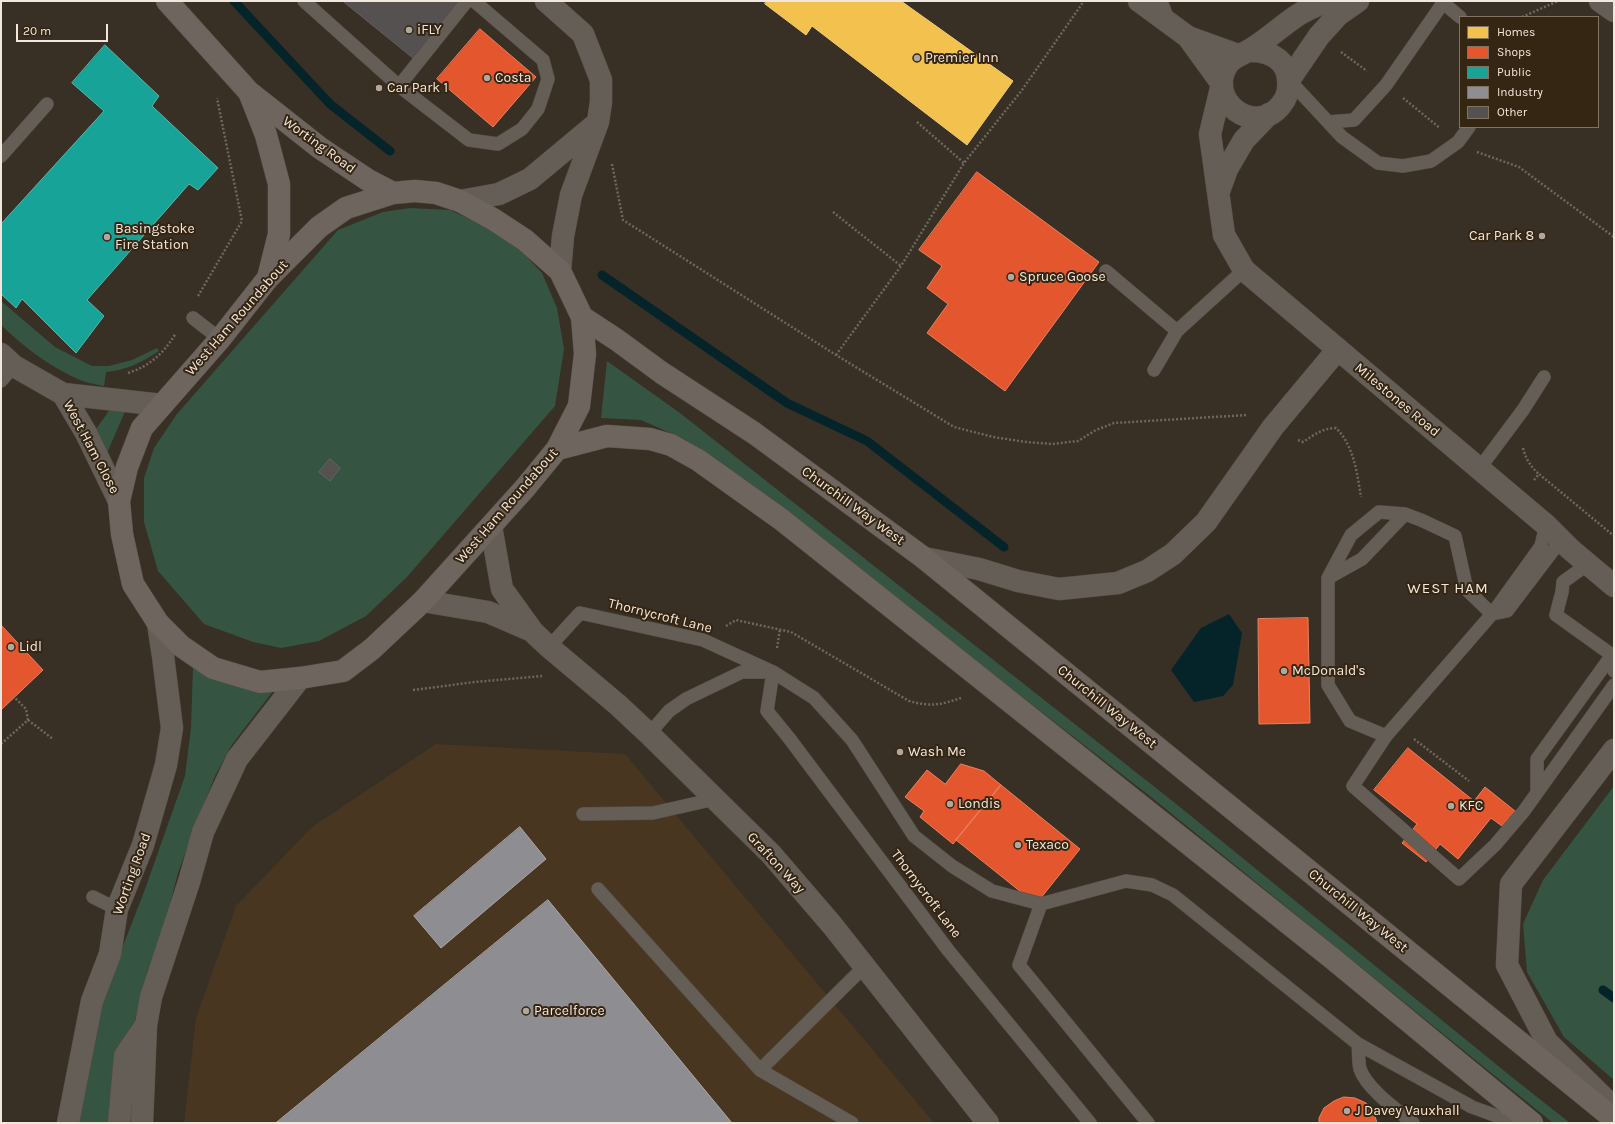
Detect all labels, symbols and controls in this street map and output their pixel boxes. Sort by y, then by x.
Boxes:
scale bar [18,16,110,42]
legend [1459,16,1599,128]
place label: iFLY [417,22,442,38]
text: 20 m [23,24,51,38]
marker: iFLY [404,25,414,35]
text: Homes [1497,25,1535,39]
text: Shops [1497,45,1531,59]
place label: Premier Inn [925,50,999,66]
marker: Premier Inn [912,53,922,63]
text: Public [1497,65,1531,79]
place label: Costa [495,70,532,86]
marker: Costa [482,73,492,83]
place label: Car Park 1 [387,80,448,96]
marker: Car Park 1 [374,83,384,93]
text: Industry [1497,85,1543,99]
text: Other [1497,105,1527,119]
street label: Worting Road [279,113,359,177]
place label: Basingstoke Fire Station [115,221,195,254]
place label: Car Park 8 [1469,228,1534,244]
marker: Car Park 8 [1537,231,1547,241]
marker: Basingstoke Fire Station [102,232,112,242]
street label: West Ham Roundabout [182,257,292,379]
place label: Spruce Goose [1019,269,1106,285]
marker: Spruce Goose [1006,272,1016,282]
street label: Milestones Road [1351,360,1443,440]
street label: West Ham Close [59,397,123,497]
street label: West Ham Roundabout [452,445,562,567]
street label: Churchill Way West [798,463,908,549]
district label: WEST HAM [1407,580,1489,598]
street label: Thornycroft Lane [606,595,714,637]
place label: Lidl [19,639,42,655]
marker: Lidl [6,642,16,652]
street label: Churchill Way West [1054,662,1160,752]
place label: McDonald's [1292,663,1366,679]
marker: McDonald's [1279,666,1289,676]
place label: Wash Me [908,744,966,760]
marker: Wash Me [895,747,905,757]
place label: Londis [958,796,1000,812]
place label: KFC [1459,798,1483,814]
marker: Londis [945,799,955,809]
marker: KFC [1446,801,1456,811]
street label: Grafton Way [743,829,809,897]
street label: Worting Road [109,831,155,917]
place label: Texaco [1026,837,1069,853]
marker: Texaco [1013,840,1023,850]
street label: Thornycroft Lane [887,846,965,942]
street label: Churchill Way West [1305,866,1411,956]
place label: Parcelforce [534,1003,605,1019]
marker: Parcelforce [521,1006,531,1016]
place label: J Davey Vauxhall [1355,1103,1460,1119]
marker: J Davey Vauxhall [1342,1106,1352,1116]

